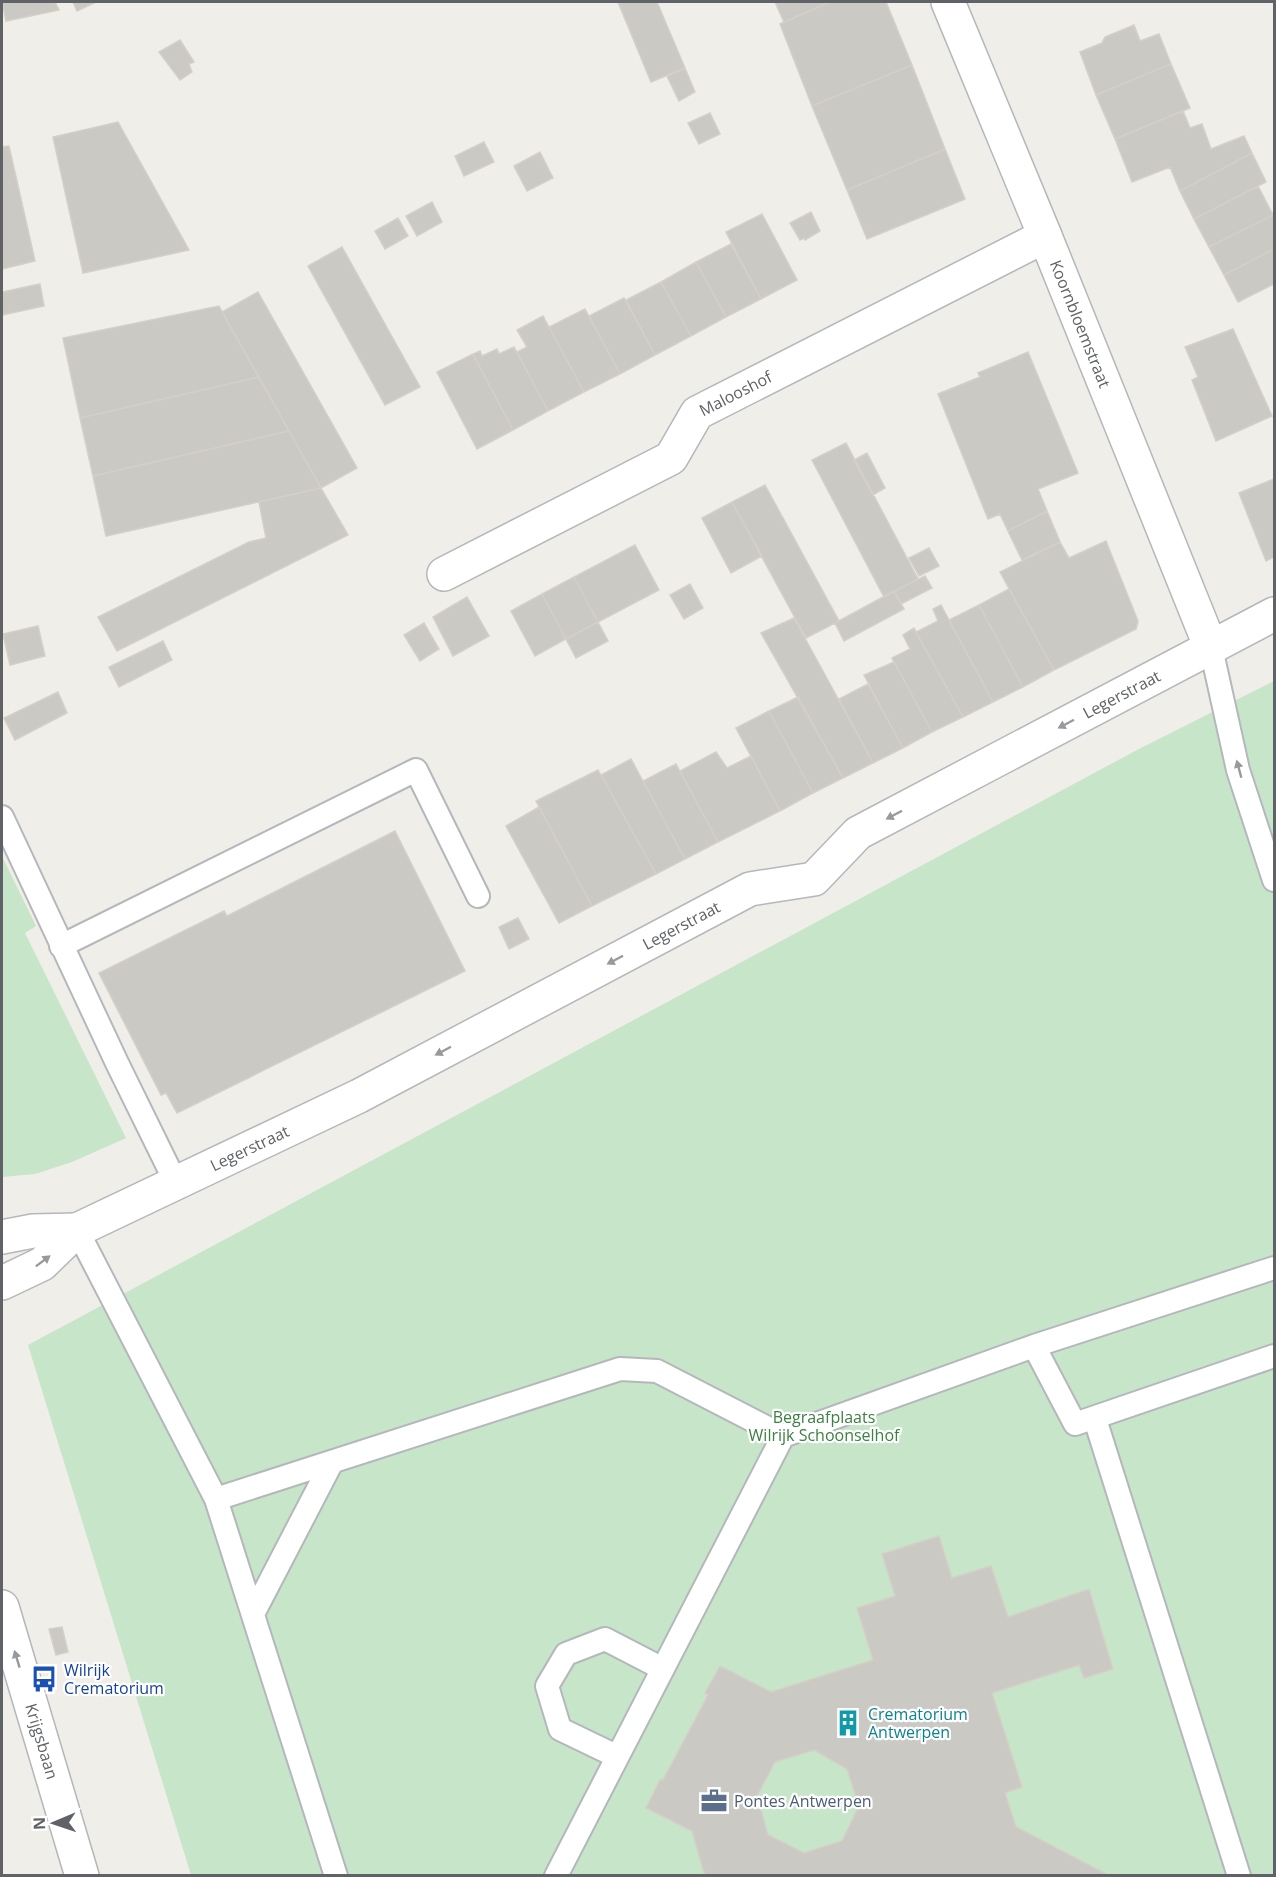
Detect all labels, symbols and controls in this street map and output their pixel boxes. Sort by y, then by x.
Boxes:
street label: Koornbloemstraat [1045,257,1116,391]
street label: Malooshof [695,365,777,421]
street label: Legerstraat [1079,665,1165,724]
one-way arrow [1057,719,1074,729]
one-way arrow [1233,759,1243,778]
one-way arrow [885,810,902,820]
street label: Legerstraat [639,896,724,955]
one-way arrow [606,955,623,965]
one-way arrow [434,1047,451,1056]
street label: Legerstraat [206,1120,293,1176]
one-way arrow [35,1255,51,1268]
park label: Begraafplaats Wilrijk Schoonselhof [749,1406,901,1446]
one-way arrow [12,1649,21,1667]
place label: Wilrijk Crematorium [64,1659,164,1699]
bus stop icon: Wilrijk Crematorium [29,1664,59,1694]
street label: Krijgsbaan [20,1701,64,1782]
place label: Crematorium Antwerpen [868,1703,968,1743]
building icon: Crematorium Antwerpen [833,1708,863,1738]
office icon: Pontes Antwerpen [699,1786,729,1816]
place label: Pontes Antwerpen [734,1790,872,1812]
north arrow [24,1793,84,1853]
text: N [28,1817,50,1830]

